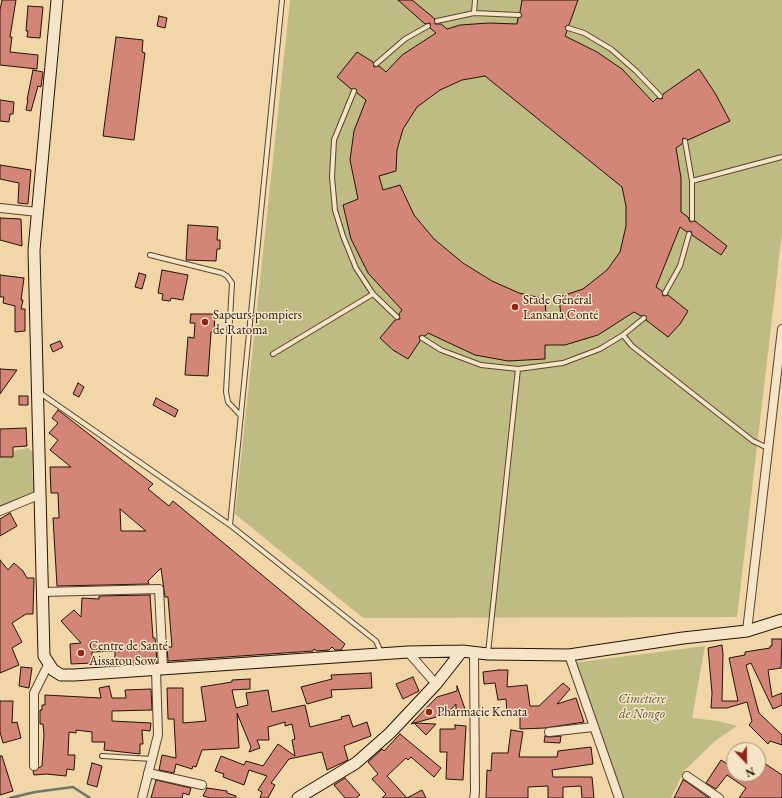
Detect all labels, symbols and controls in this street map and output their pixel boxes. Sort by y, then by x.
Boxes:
place label: Stade Général Lansana Conté [523,292,598,323]
marker: Stade Général Lansana Conté [510,302,520,312]
place label: Sapeurs-pompiers de Ratoma [213,307,302,338]
marker: Sapeurs-pompiers de Ratoma [200,317,210,327]
place label: Centre de Santé Aissatou Sow [89,638,168,669]
marker: Centre de Santé Aissatou Sow [76,648,86,658]
park label: Cimétière de Nongo [618,691,666,722]
place label: Pharmacie Kenata [437,704,527,720]
marker: Pharmacie Kenata [424,707,434,717]
north arrow [726,742,766,782]
text: N [743,764,757,780]

